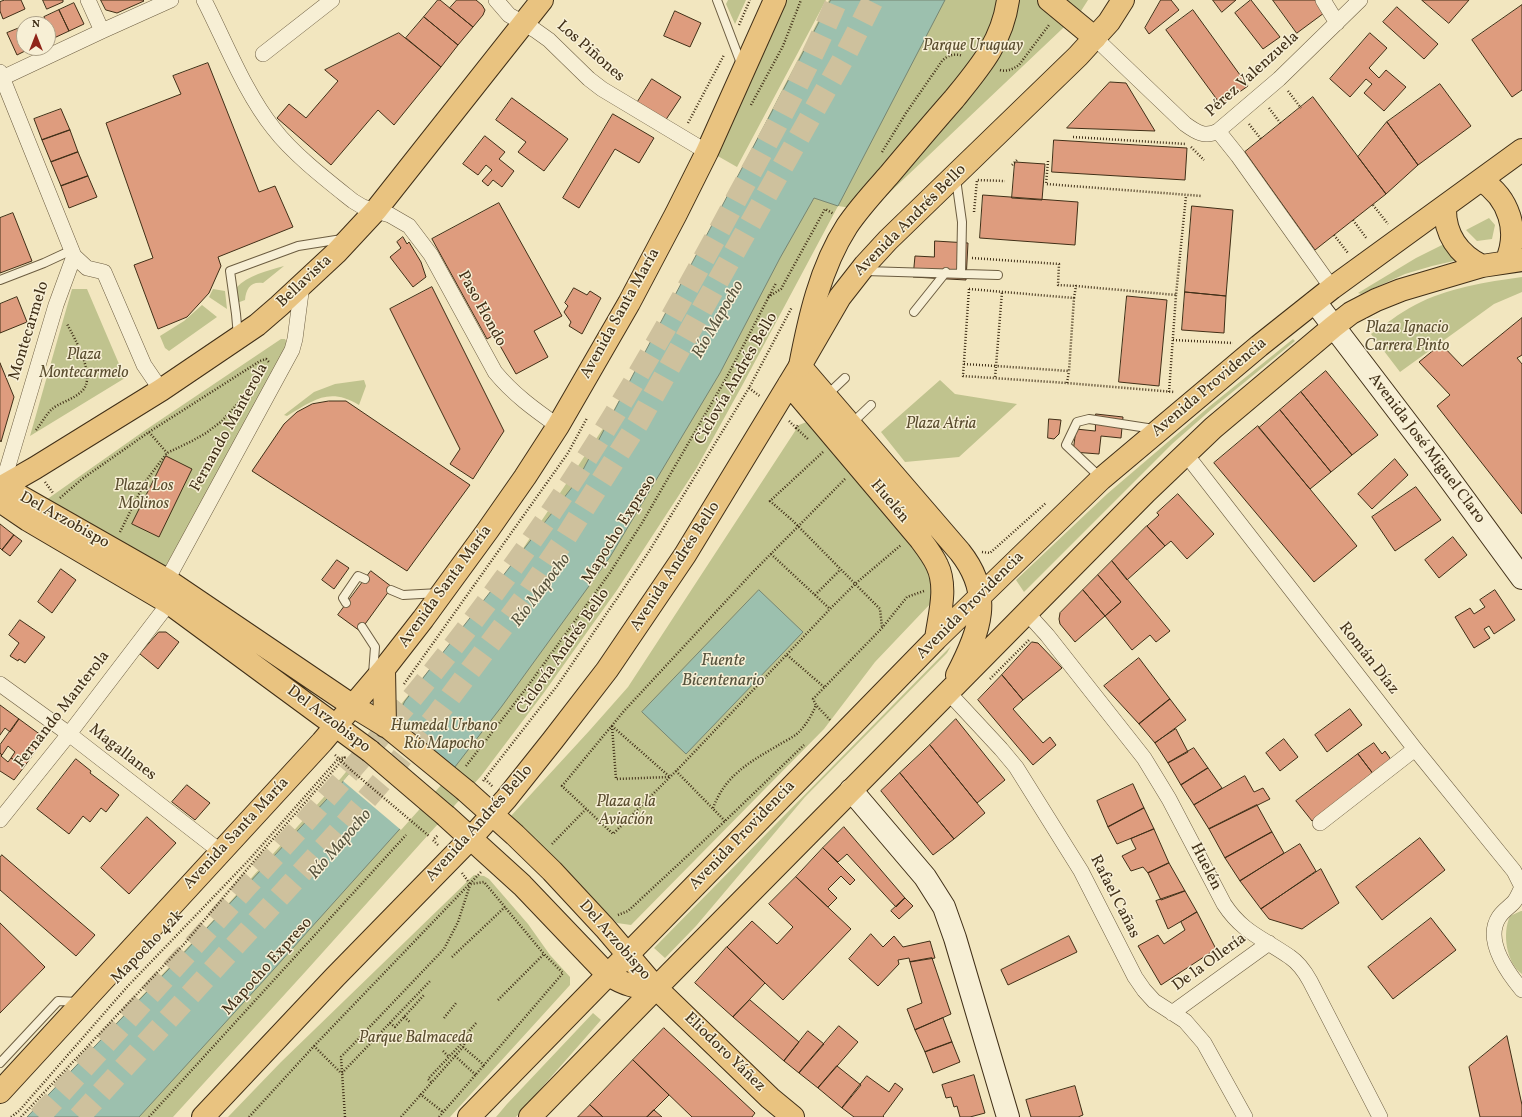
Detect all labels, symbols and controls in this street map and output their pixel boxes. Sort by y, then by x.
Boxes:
north arrow [16,16,56,56]
text: N [32,17,40,32]
street label: Los Piñones [552,17,628,87]
street label: Pérez Valenzuela [1202,28,1304,122]
park label: Parque Uruguay [923,37,1023,57]
street label: Avenida Andrés Bello [851,161,971,281]
street label: Avenida Santa María [577,245,665,383]
street label: Bellavista [273,252,337,312]
street label: Paso Hondo [452,268,510,350]
water label: Río Mapocho [689,278,749,362]
street label: Montecarmelo [6,279,54,383]
street label: Ciclovía Andrés Bello [691,310,783,448]
park label: Plaza Ignacio Carrera Pinto [1365,319,1449,357]
street label: Avenida Providencia [1149,334,1271,442]
park label: Plaza Montecarmelo [39,346,129,384]
street label: Fernando Manterola [187,361,273,495]
street label: Avenida José Miguel Claro [1363,370,1489,528]
park label: Plaza Atria [906,415,976,435]
street label: Mapocho Expreso [579,472,661,588]
street label: Huelén [865,476,913,528]
park label: Plaza Los Molinos [114,477,174,515]
street label: Del Arzobispo [16,488,112,554]
street label: Avenida Andrés Bello [627,499,725,635]
street label: Avenida Santa María [395,522,497,652]
street label: Avenida Providencia [913,548,1029,664]
water label: Río Mapocho [508,550,576,632]
street label: Ciclovía Andrés Bello [513,585,615,719]
street label: Román Díaz [1334,619,1402,699]
street label: Fernando Manterola [11,648,115,772]
water label: Fuente Bicentenario [682,652,764,692]
street label: Del Arzobispo [282,682,374,758]
park label: Humedal Urbano Río Mapocho [391,717,497,755]
street label: Magallanes [84,721,160,785]
street label: Avenida Andrés Bello [422,762,538,886]
street label: Avenida Santa María [180,774,294,894]
street label: Avenida Providencia [686,777,800,895]
park label: Plaza a la Aviación [596,793,656,831]
water label: Río Mapocho [305,806,377,884]
street label: Huelén [1185,840,1225,894]
street label: Rafael Cañas [1085,852,1143,942]
street label: Del Arzobispo [574,897,654,985]
street label: Mapocho 42k [108,907,188,989]
street label: Mapocho Expreso [219,914,317,1020]
street label: De la Ollería [1169,930,1251,996]
street label: Eliodoro Yáñez [679,1009,769,1097]
park label: Parque Balmaceda [359,1029,473,1049]

